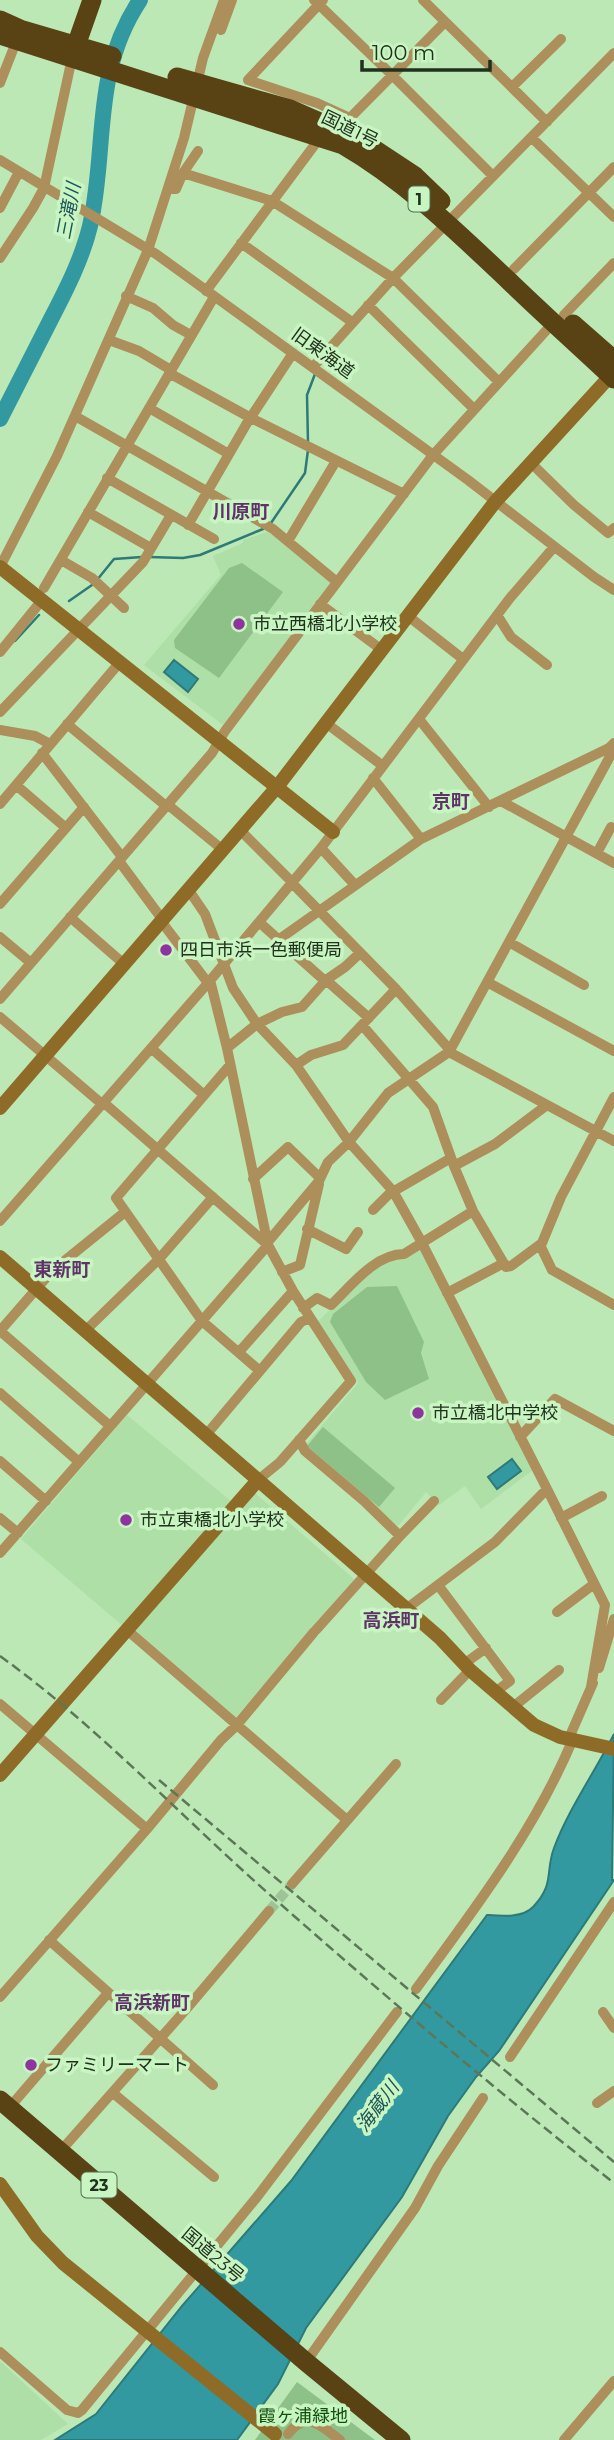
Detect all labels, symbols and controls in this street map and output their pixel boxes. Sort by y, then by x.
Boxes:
scale bar [362,28,490,72]
text: 100 m [372,40,435,65]
street label: 国道1号 [318,106,382,152]
water label: 三滝川 [52,179,86,241]
road number: 1 [408,186,430,211]
street label: 旧東海道 [287,323,359,383]
district label: 川原町 [212,500,270,523]
place label: 市立西橋北小学校 [253,613,397,635]
marker: 市立西橋北小学校 [231,616,247,632]
district label: 京町 [432,790,470,813]
place label: 四日市浜一色郵便局 [180,939,342,961]
marker: 四日市浜一色郵便局 [158,942,174,958]
district label: 東新町 [33,1258,91,1281]
place label: 市立橋北中学校 [432,1402,558,1424]
marker: 市立橋北中学校 [410,1405,426,1421]
place label: 市立東橋北小学校 [140,1509,284,1531]
marker: 市立東橋北小学校 [118,1512,134,1528]
district label: 高浜町 [362,1609,420,1632]
district label: 高浜新町 [114,1991,190,2014]
place label: ファミリーマート [45,2054,189,2076]
marker: ファミリーマート [23,2057,39,2073]
water label: 海蔵川 [351,2075,405,2136]
road number: 23 [82,2172,116,2198]
street label: 国道23号 [177,2223,249,2287]
park label: 霞ヶ浦緑地 [258,2405,348,2427]

